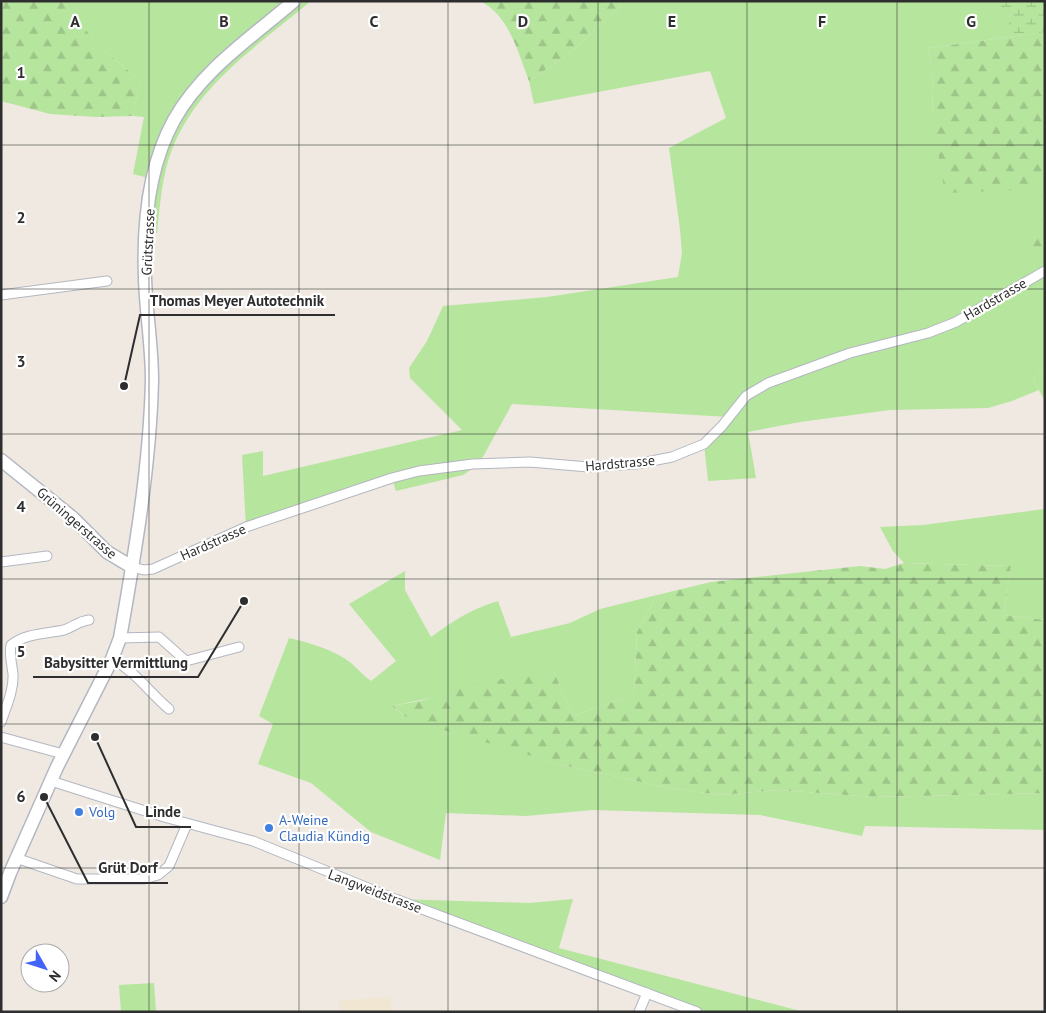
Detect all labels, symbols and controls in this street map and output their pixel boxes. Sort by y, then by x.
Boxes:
text: A [70,11,80,31]
text: B [219,11,229,31]
text: C [370,11,379,31]
text: D [518,11,528,31]
text: E [668,11,676,31]
text: F [818,11,826,31]
text: G [966,11,976,31]
text: 1 [16,62,26,82]
text: 2 [16,207,26,227]
street label: Grütstrasse [137,208,159,276]
street label: Hardstrasse [960,274,1030,324]
callout: Thomas Meyer Autotechnik [140,285,335,315]
text: Thomas Meyer Autotechnik [150,291,325,310]
text: 3 [16,351,26,371]
street label: Hardstrasse [584,451,656,475]
street label: Grüningerstrasse [33,483,121,563]
text: 4 [16,496,26,516]
street label: Hardstrasse [177,520,249,564]
text: 5 [16,641,26,661]
callout: Babysitter Vermittlung [33,647,198,677]
text: Babysitter Vermittlung [44,653,188,672]
text: 6 [16,786,26,806]
callout: Linde [136,797,191,827]
text: Linde [145,802,181,821]
place label: Volg [88,803,115,821]
marker: Volg [73,806,85,818]
place label: A-Weine Claudia Kündig [279,811,370,845]
marker: A-Weine Claudia Kündig [263,822,275,834]
callout: Grüt Dorf [88,853,168,883]
text: Grüt Dorf [98,858,159,877]
street label: Langweidstrasse [326,865,424,917]
north arrow [20,943,70,993]
text: N [45,967,65,985]

